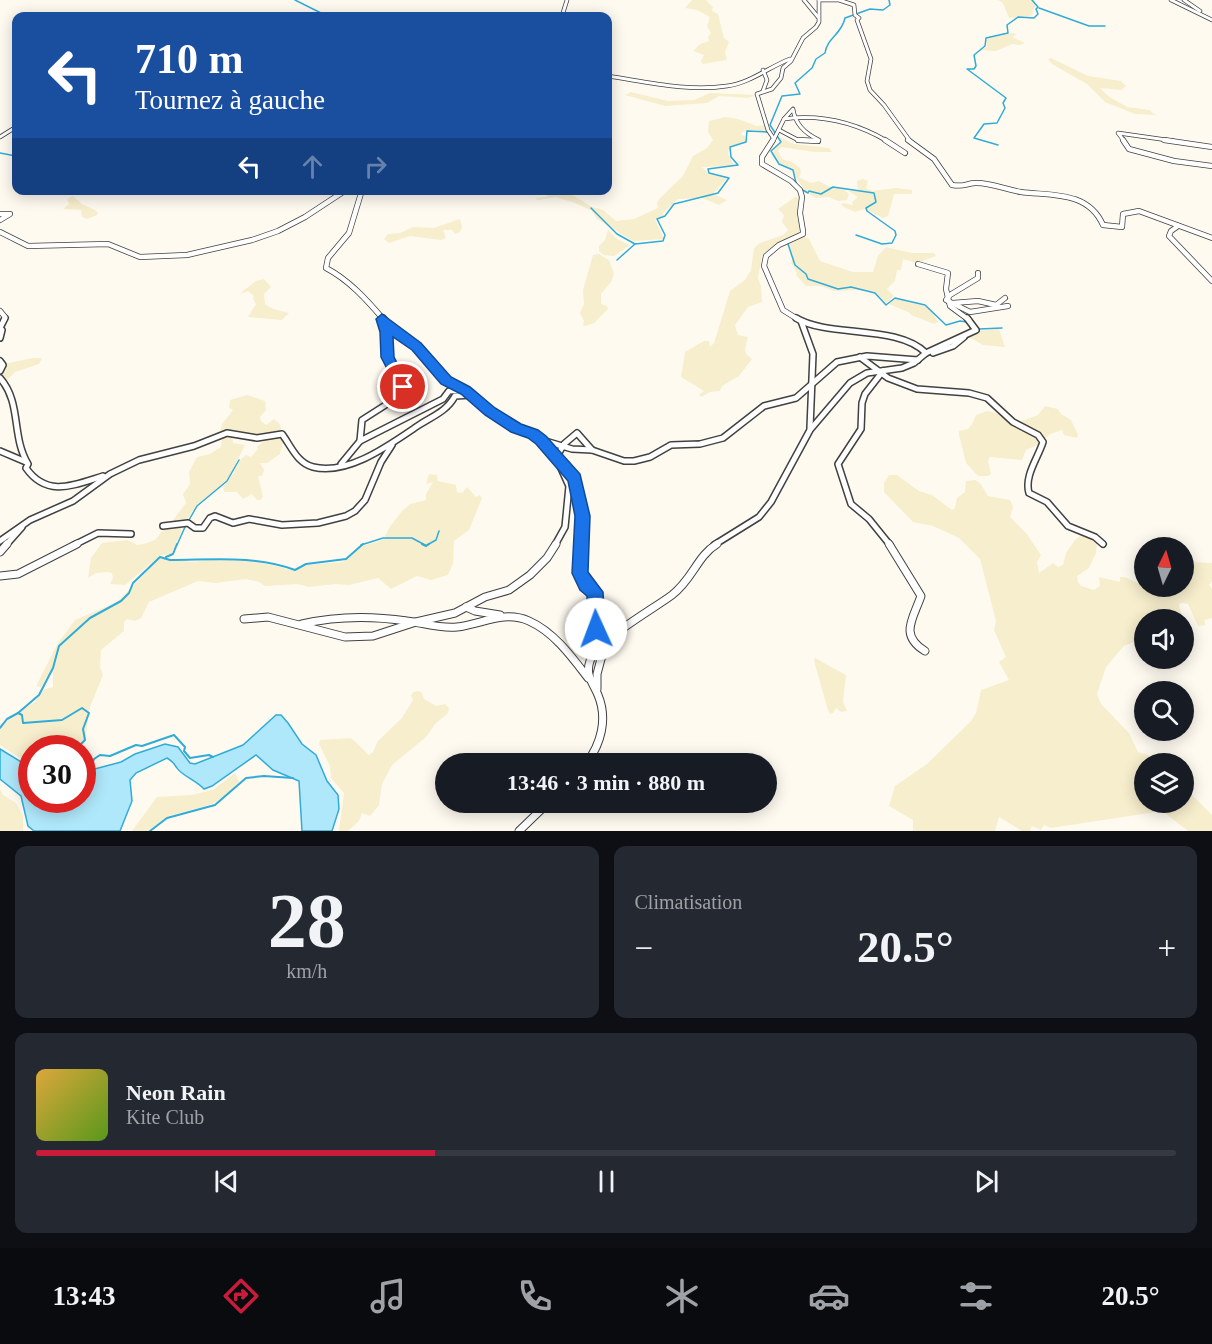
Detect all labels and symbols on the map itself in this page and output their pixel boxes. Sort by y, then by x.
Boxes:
pin [377,361,428,412]
north arrow [1134,537,1194,597]
position arrow [564,597,628,661]
speed limit sign: 30 [18,735,96,813]

